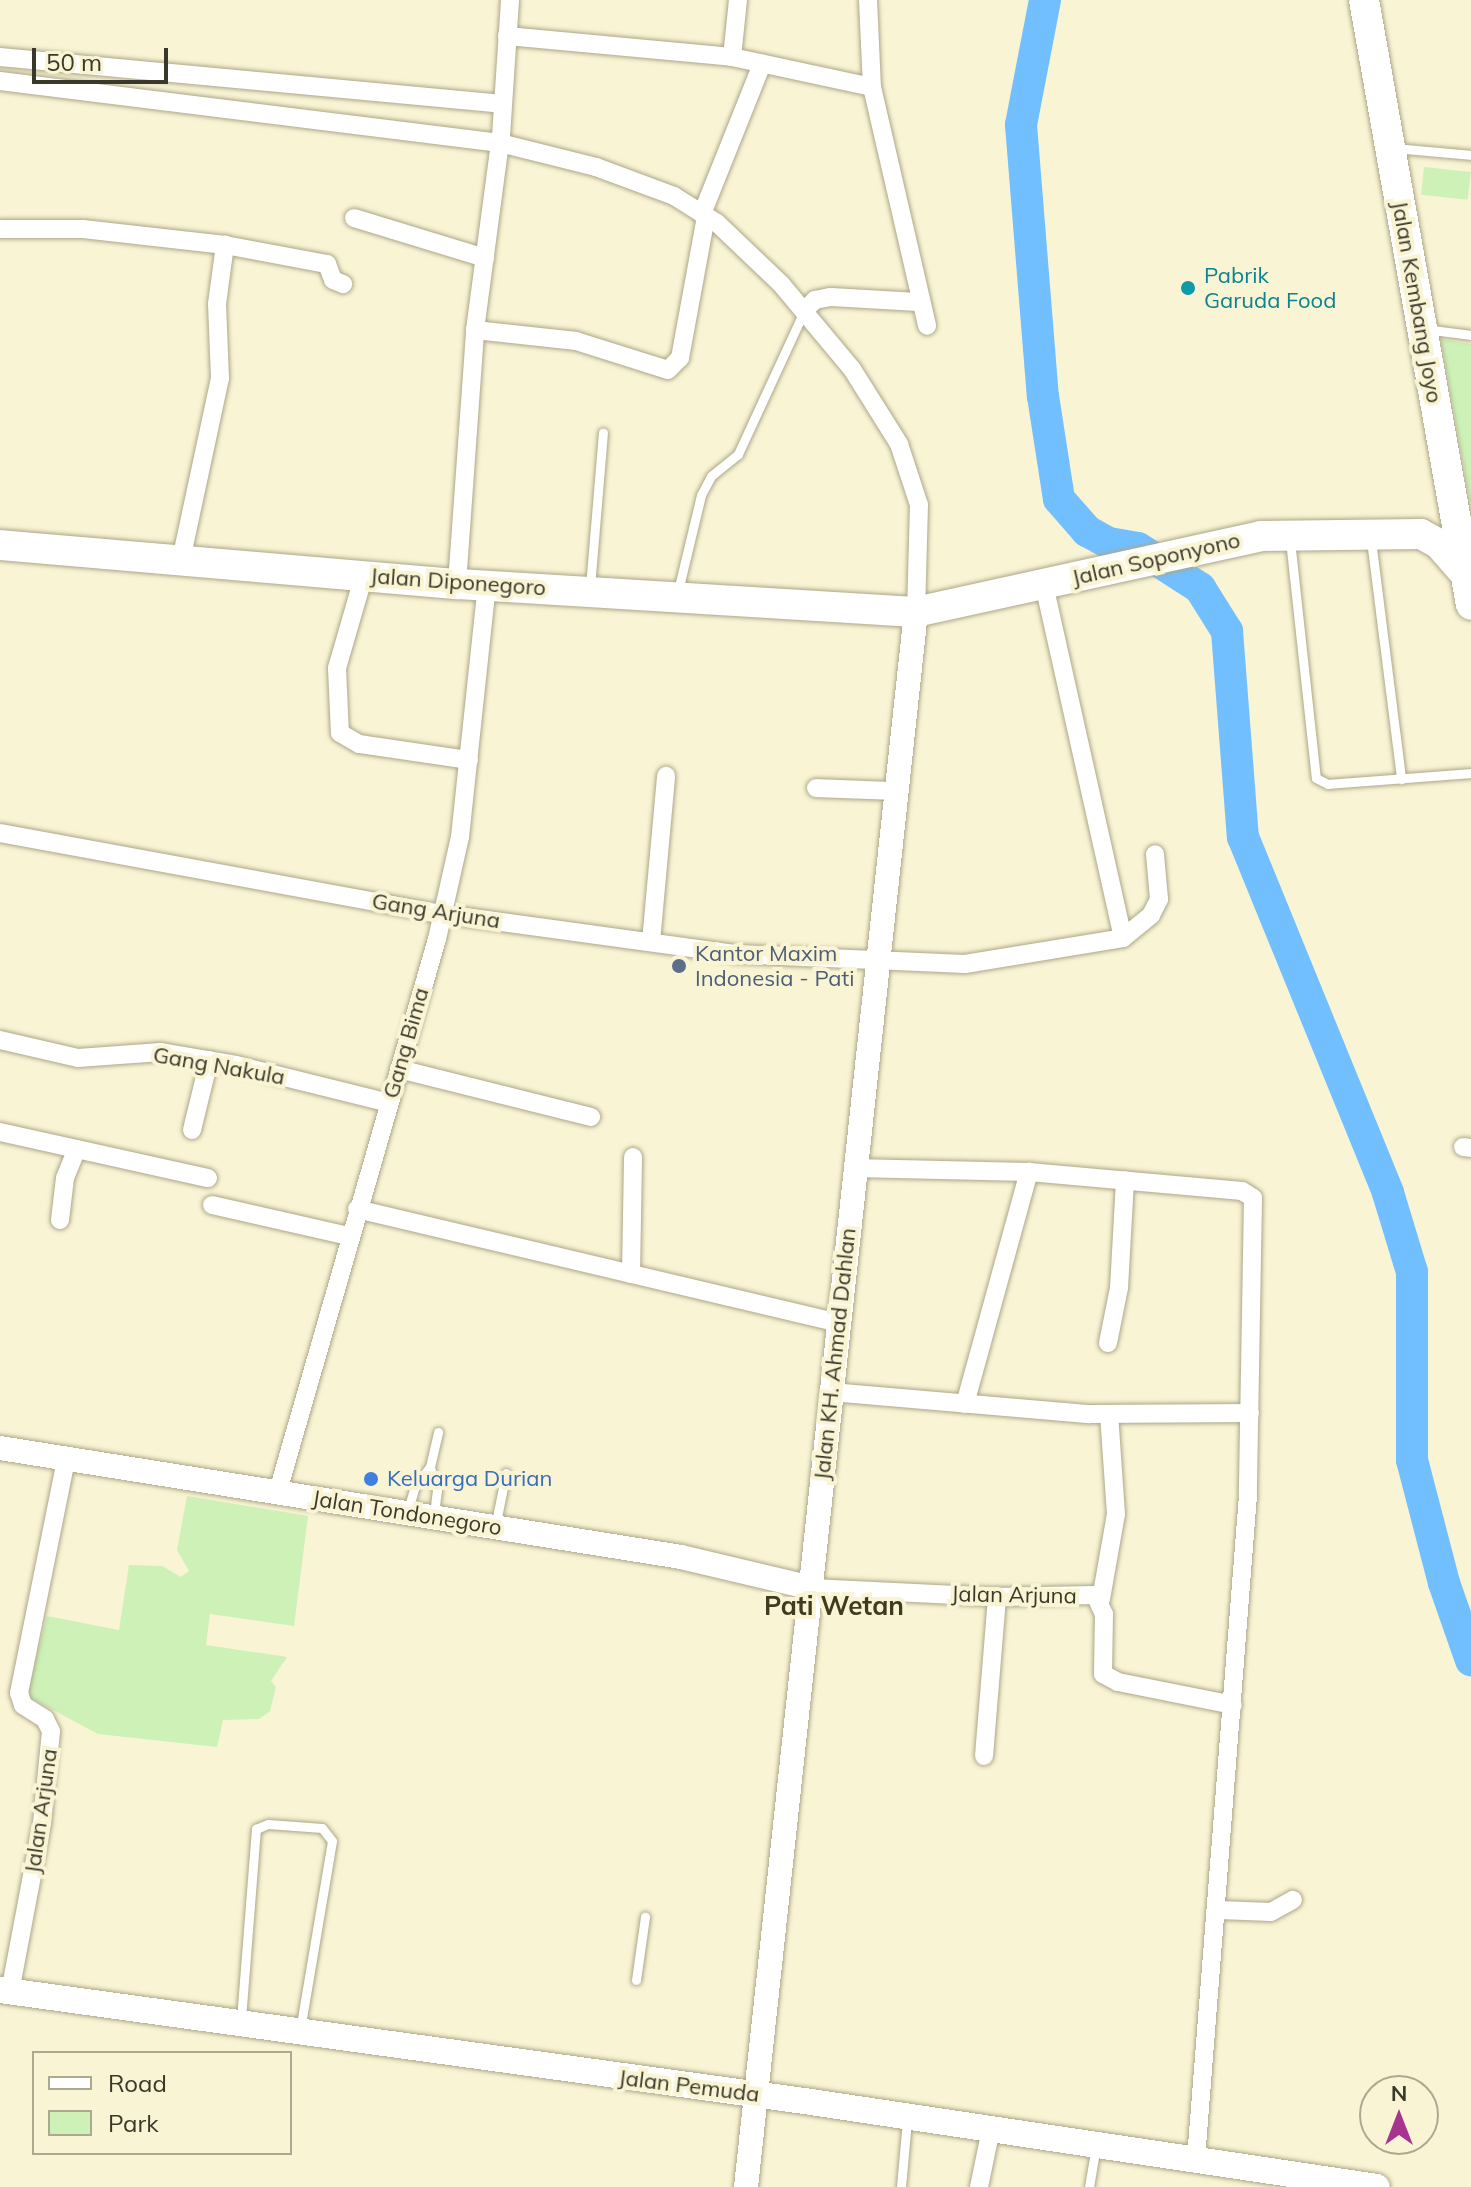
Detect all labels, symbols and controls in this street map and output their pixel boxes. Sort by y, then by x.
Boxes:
scale bar [36,32,172,82]
text: 50 m [46,47,102,77]
street label: Jalan Kembang Joyo [1386,199,1448,405]
place label: Pabrik Garuda Food [1204,262,1336,314]
marker: Pabrik Garuda Food [1179,279,1197,297]
street label: Jalan Soponyono [1069,527,1243,591]
street label: Jalan Diponegoro [369,563,547,601]
street label: Gang Arjuna [370,888,502,934]
place label: Kantor Maxim Indonesia - Pati [695,940,854,992]
marker: Kantor Maxim Indonesia - Pati [670,957,688,975]
street label: Gang Bima [378,985,434,1101]
street label: Gang Nakula [151,1041,287,1091]
street label: Jalan KH. Ahmad Dahlan [809,1227,861,1481]
place label: Keluarga Durian [387,1466,552,1492]
marker: Keluarga Durian [362,1470,380,1488]
street label: Jalan Tondonegoro [310,1485,504,1541]
street label: Jalan Arjuna [951,1581,1077,1609]
district label: Pati Wetan [764,1590,904,1622]
street label: Jalan Arjuna [19,1747,63,1875]
legend [32,2051,292,2155]
street label: Jalan Pemuda [617,2064,761,2108]
text: Road [108,2068,167,2098]
north arrow [1359,2075,1439,2155]
text: N [1391,2079,1407,2107]
text: Park [108,2108,159,2138]

